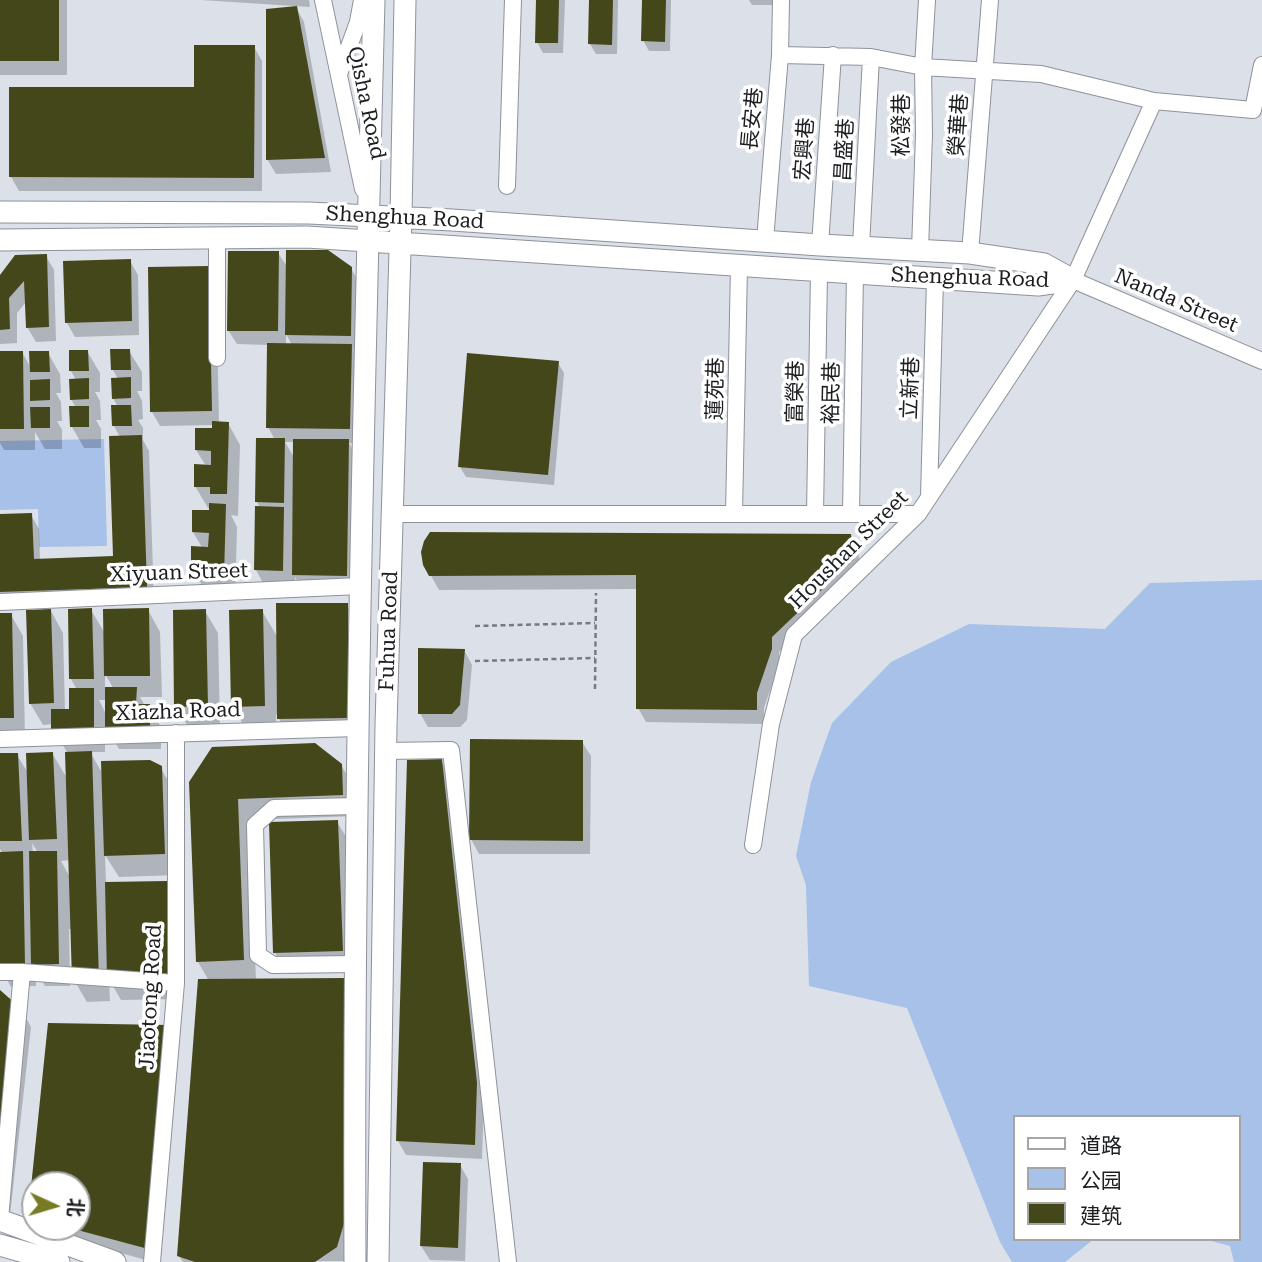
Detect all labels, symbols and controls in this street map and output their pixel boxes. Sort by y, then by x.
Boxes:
street label: Qisha Road [342,44,390,162]
street label: 長安巷 [738,87,768,151]
street label: 榮華巷 [944,93,974,157]
street label: 松發巷 [889,94,915,156]
street label: 宏興巷 [790,117,820,181]
street label: 昌盛巷 [831,118,859,182]
street label: Shenghua Road [325,201,485,235]
street label: Shenghua Road [890,263,1050,293]
street label: Nanda Street [1110,264,1242,338]
street label: 立新巷 [897,356,925,420]
street label: 蓮苑巷 [703,357,729,421]
street label: 富榮巷 [783,360,809,424]
street label: 裕民巷 [819,361,845,425]
street label: Houshan Street [784,485,914,615]
street label: Xiyuan Street [109,558,249,588]
street label: Fuhua Road [374,570,404,692]
street label: Xiazha Road [115,697,241,727]
street label: Jiaotong Road [135,924,167,1070]
legend [1014,1115,1241,1241]
text: 道路 [1080,1134,1122,1158]
text: 公园 [1080,1169,1122,1193]
north arrow [21,1171,91,1241]
text: 北 [63,1197,88,1218]
text: 建筑 [1080,1204,1122,1228]

